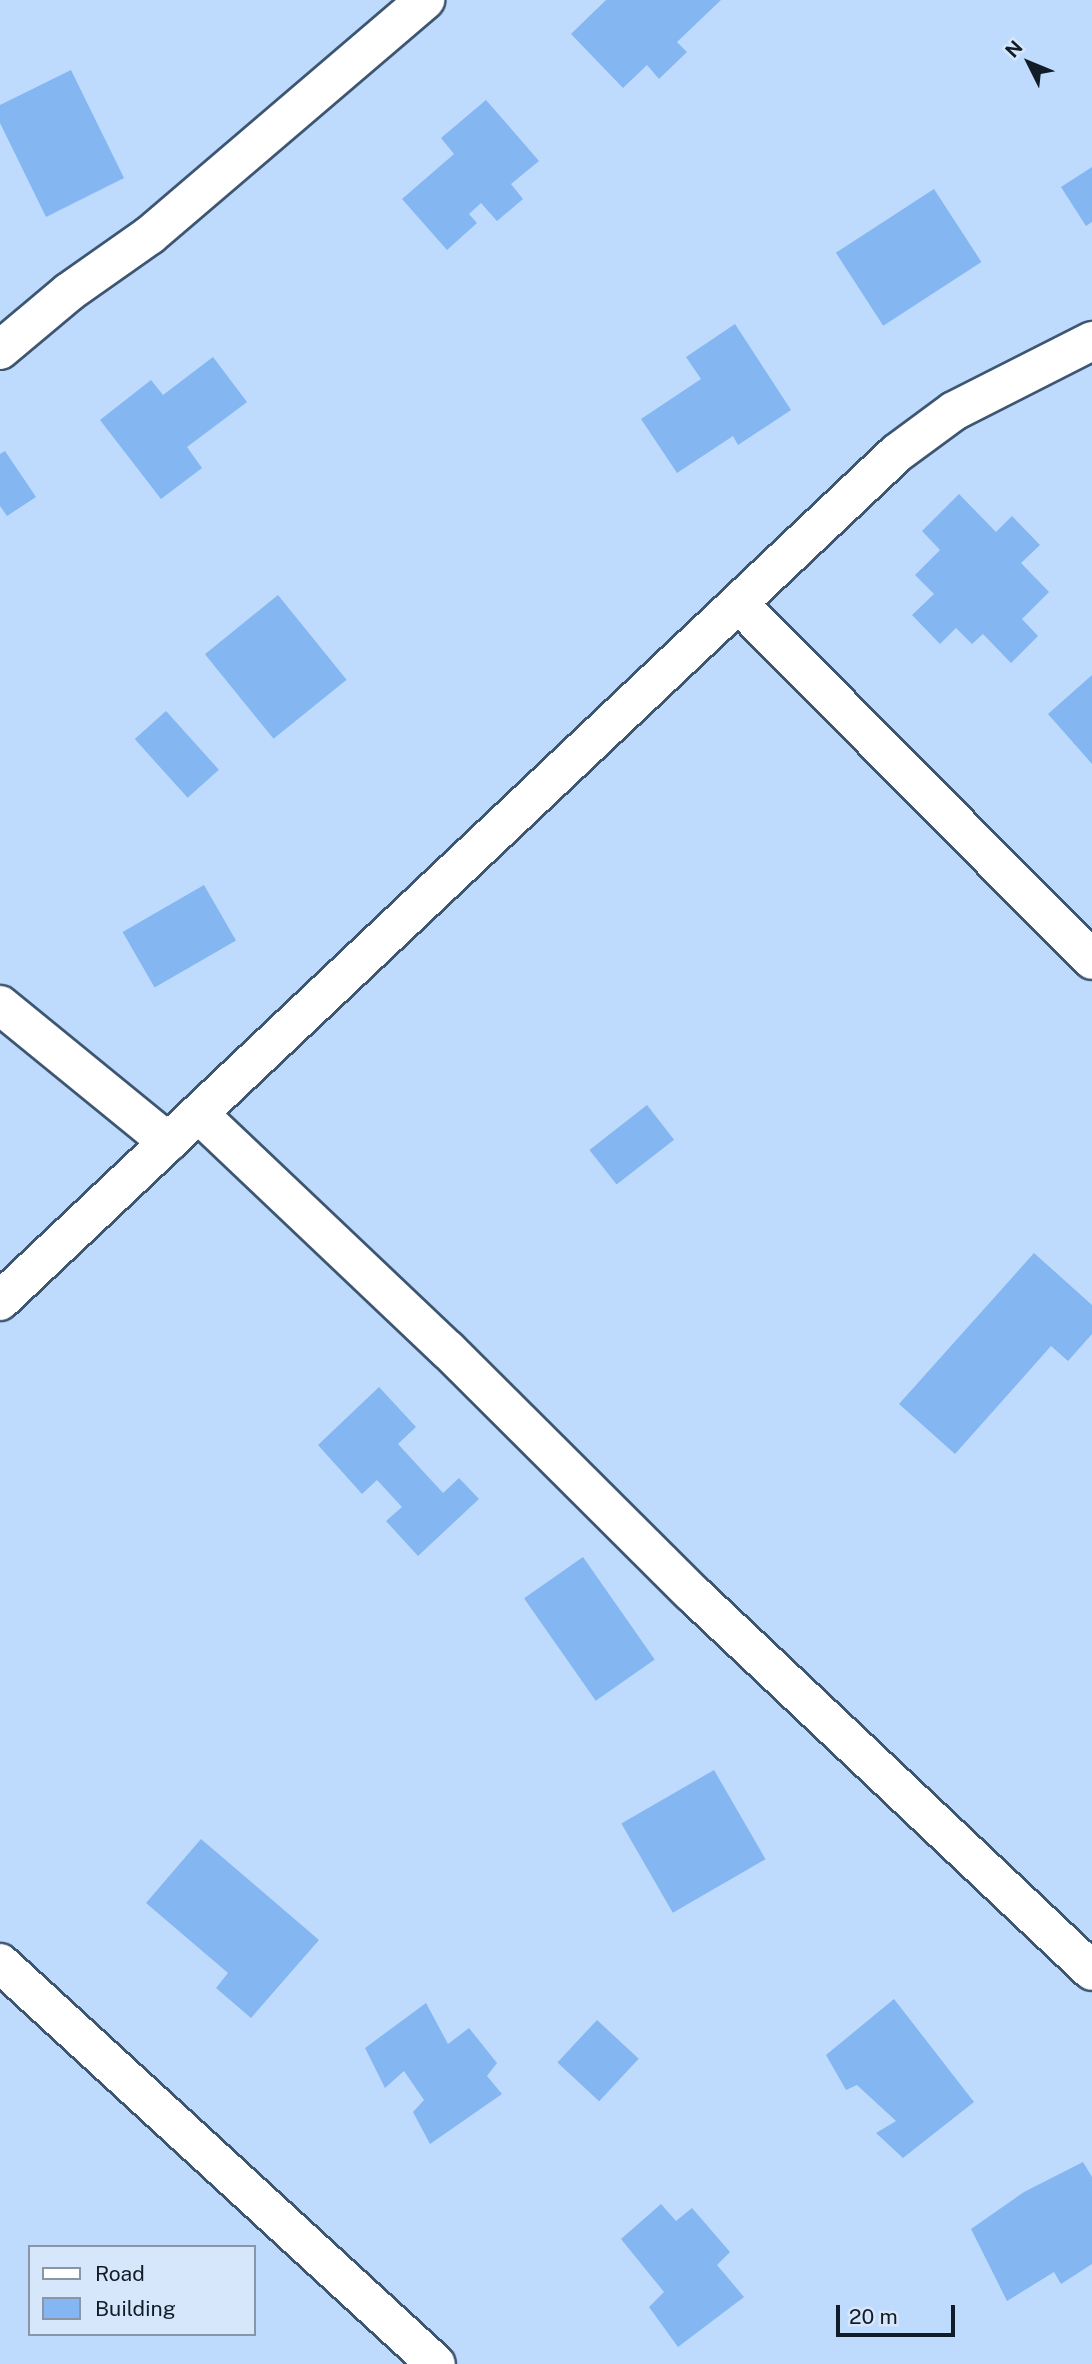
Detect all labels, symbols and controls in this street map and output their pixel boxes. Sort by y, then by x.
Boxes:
north arrow [994,28,1064,98]
text: N [1001,36,1027,62]
legend [28,2245,256,2336]
text: Road [95,2261,145,2286]
scale bar [840,2290,959,2334]
text: Building [95,2296,176,2321]
text: 20 m [849,2304,898,2329]

